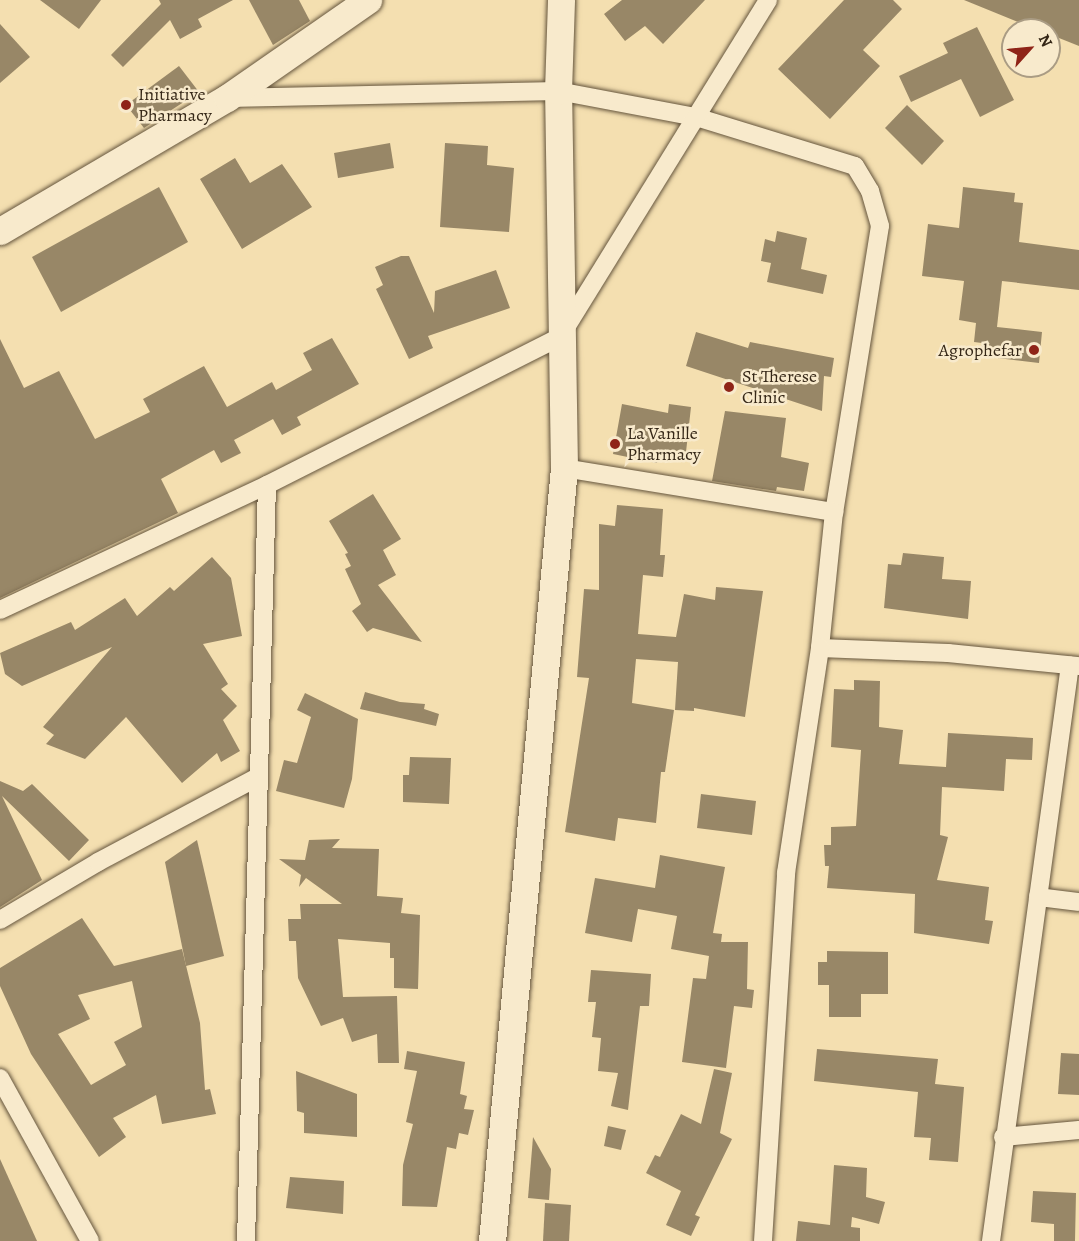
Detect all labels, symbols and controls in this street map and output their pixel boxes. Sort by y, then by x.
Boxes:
north arrow [1001,18,1061,78]
text: N [1033,31,1058,51]
place label: Initiative Pharmacy [138,84,212,127]
marker: Initiative Pharmacy [119,98,133,112]
place label: Agrophefar [939,339,1022,361]
marker: Agrophefar [1027,343,1041,357]
place label: St Therese Clinic [742,366,817,409]
marker: St Therese Clinic [720,378,738,396]
place label: La Vanille Pharmacy [627,423,701,466]
marker: La Vanille Pharmacy [608,437,622,451]

